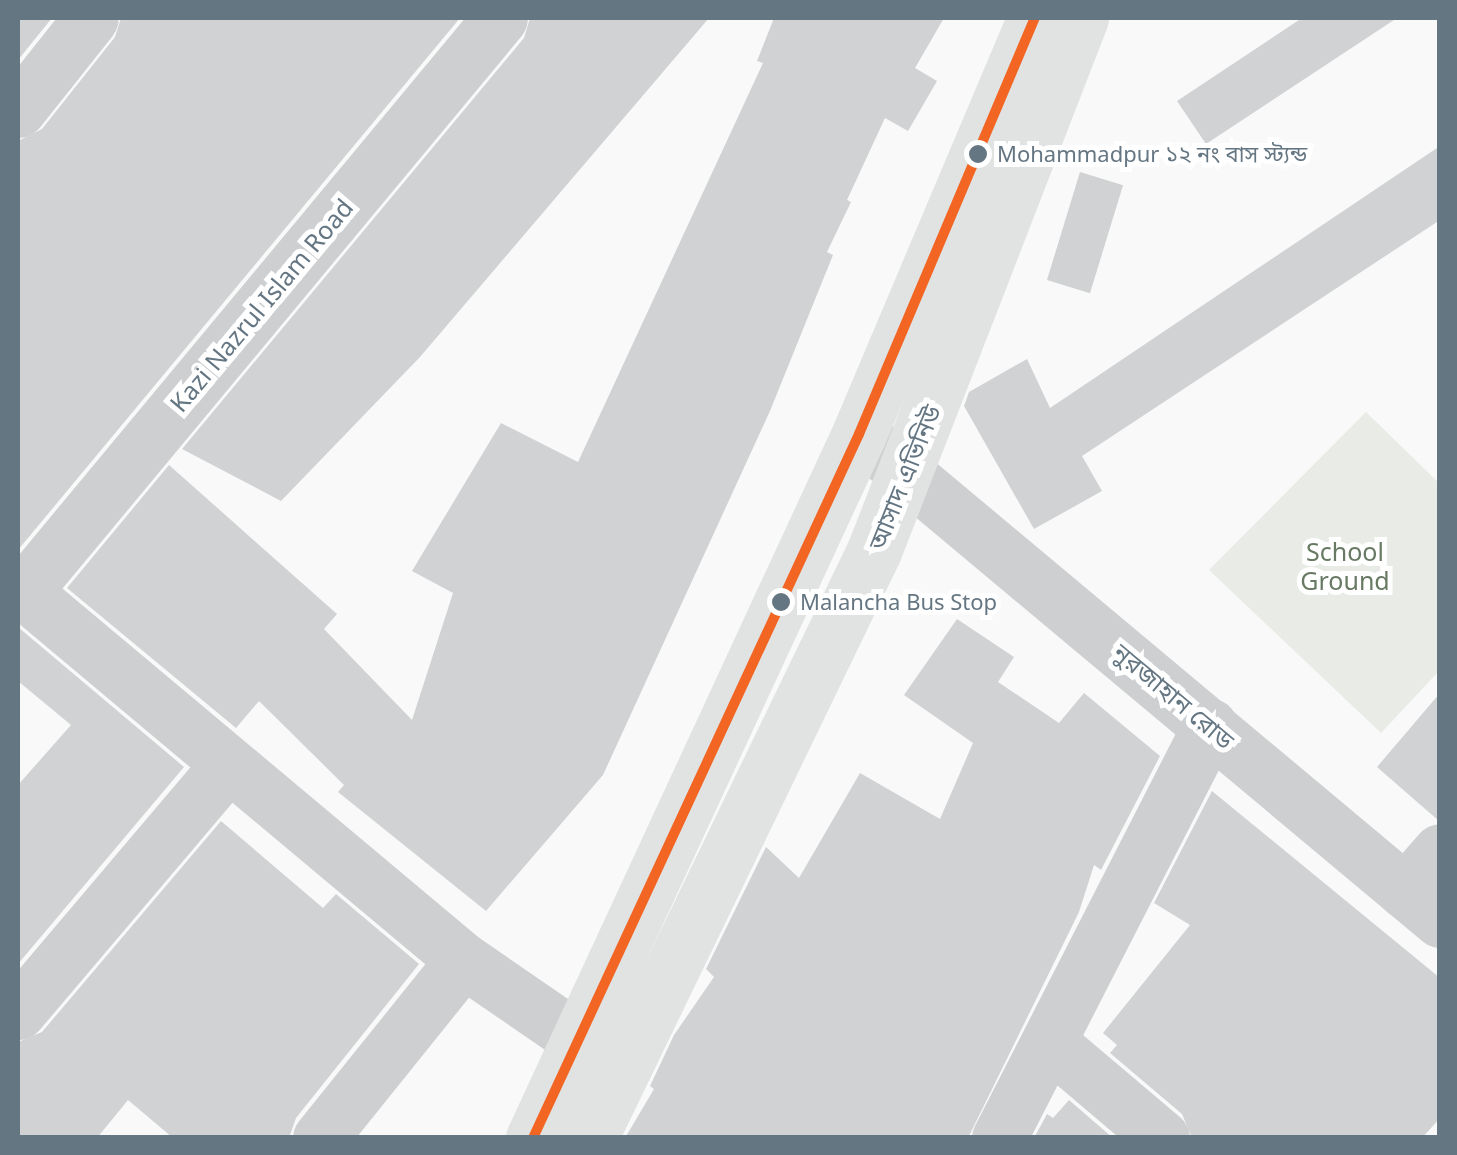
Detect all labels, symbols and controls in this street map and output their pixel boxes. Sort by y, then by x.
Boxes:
place label: Mohammadpur ১২ নং বাস স্ট্যন্ড [997,141,1307,167]
marker: Mohammadpur ১২ নং বাস স্ট্যন্ড [968,144,988,164]
street label: Kazi Nazrul Islam Road [163,192,359,418]
street label: আসাদ এভিনিউ [861,400,947,554]
park label: School Ground [1300,537,1390,596]
place label: Malancha Bus Stop [800,589,997,615]
marker: Malancha Bus Stop [771,592,791,612]
street label: নুরজাহান রোড [1108,637,1240,755]

